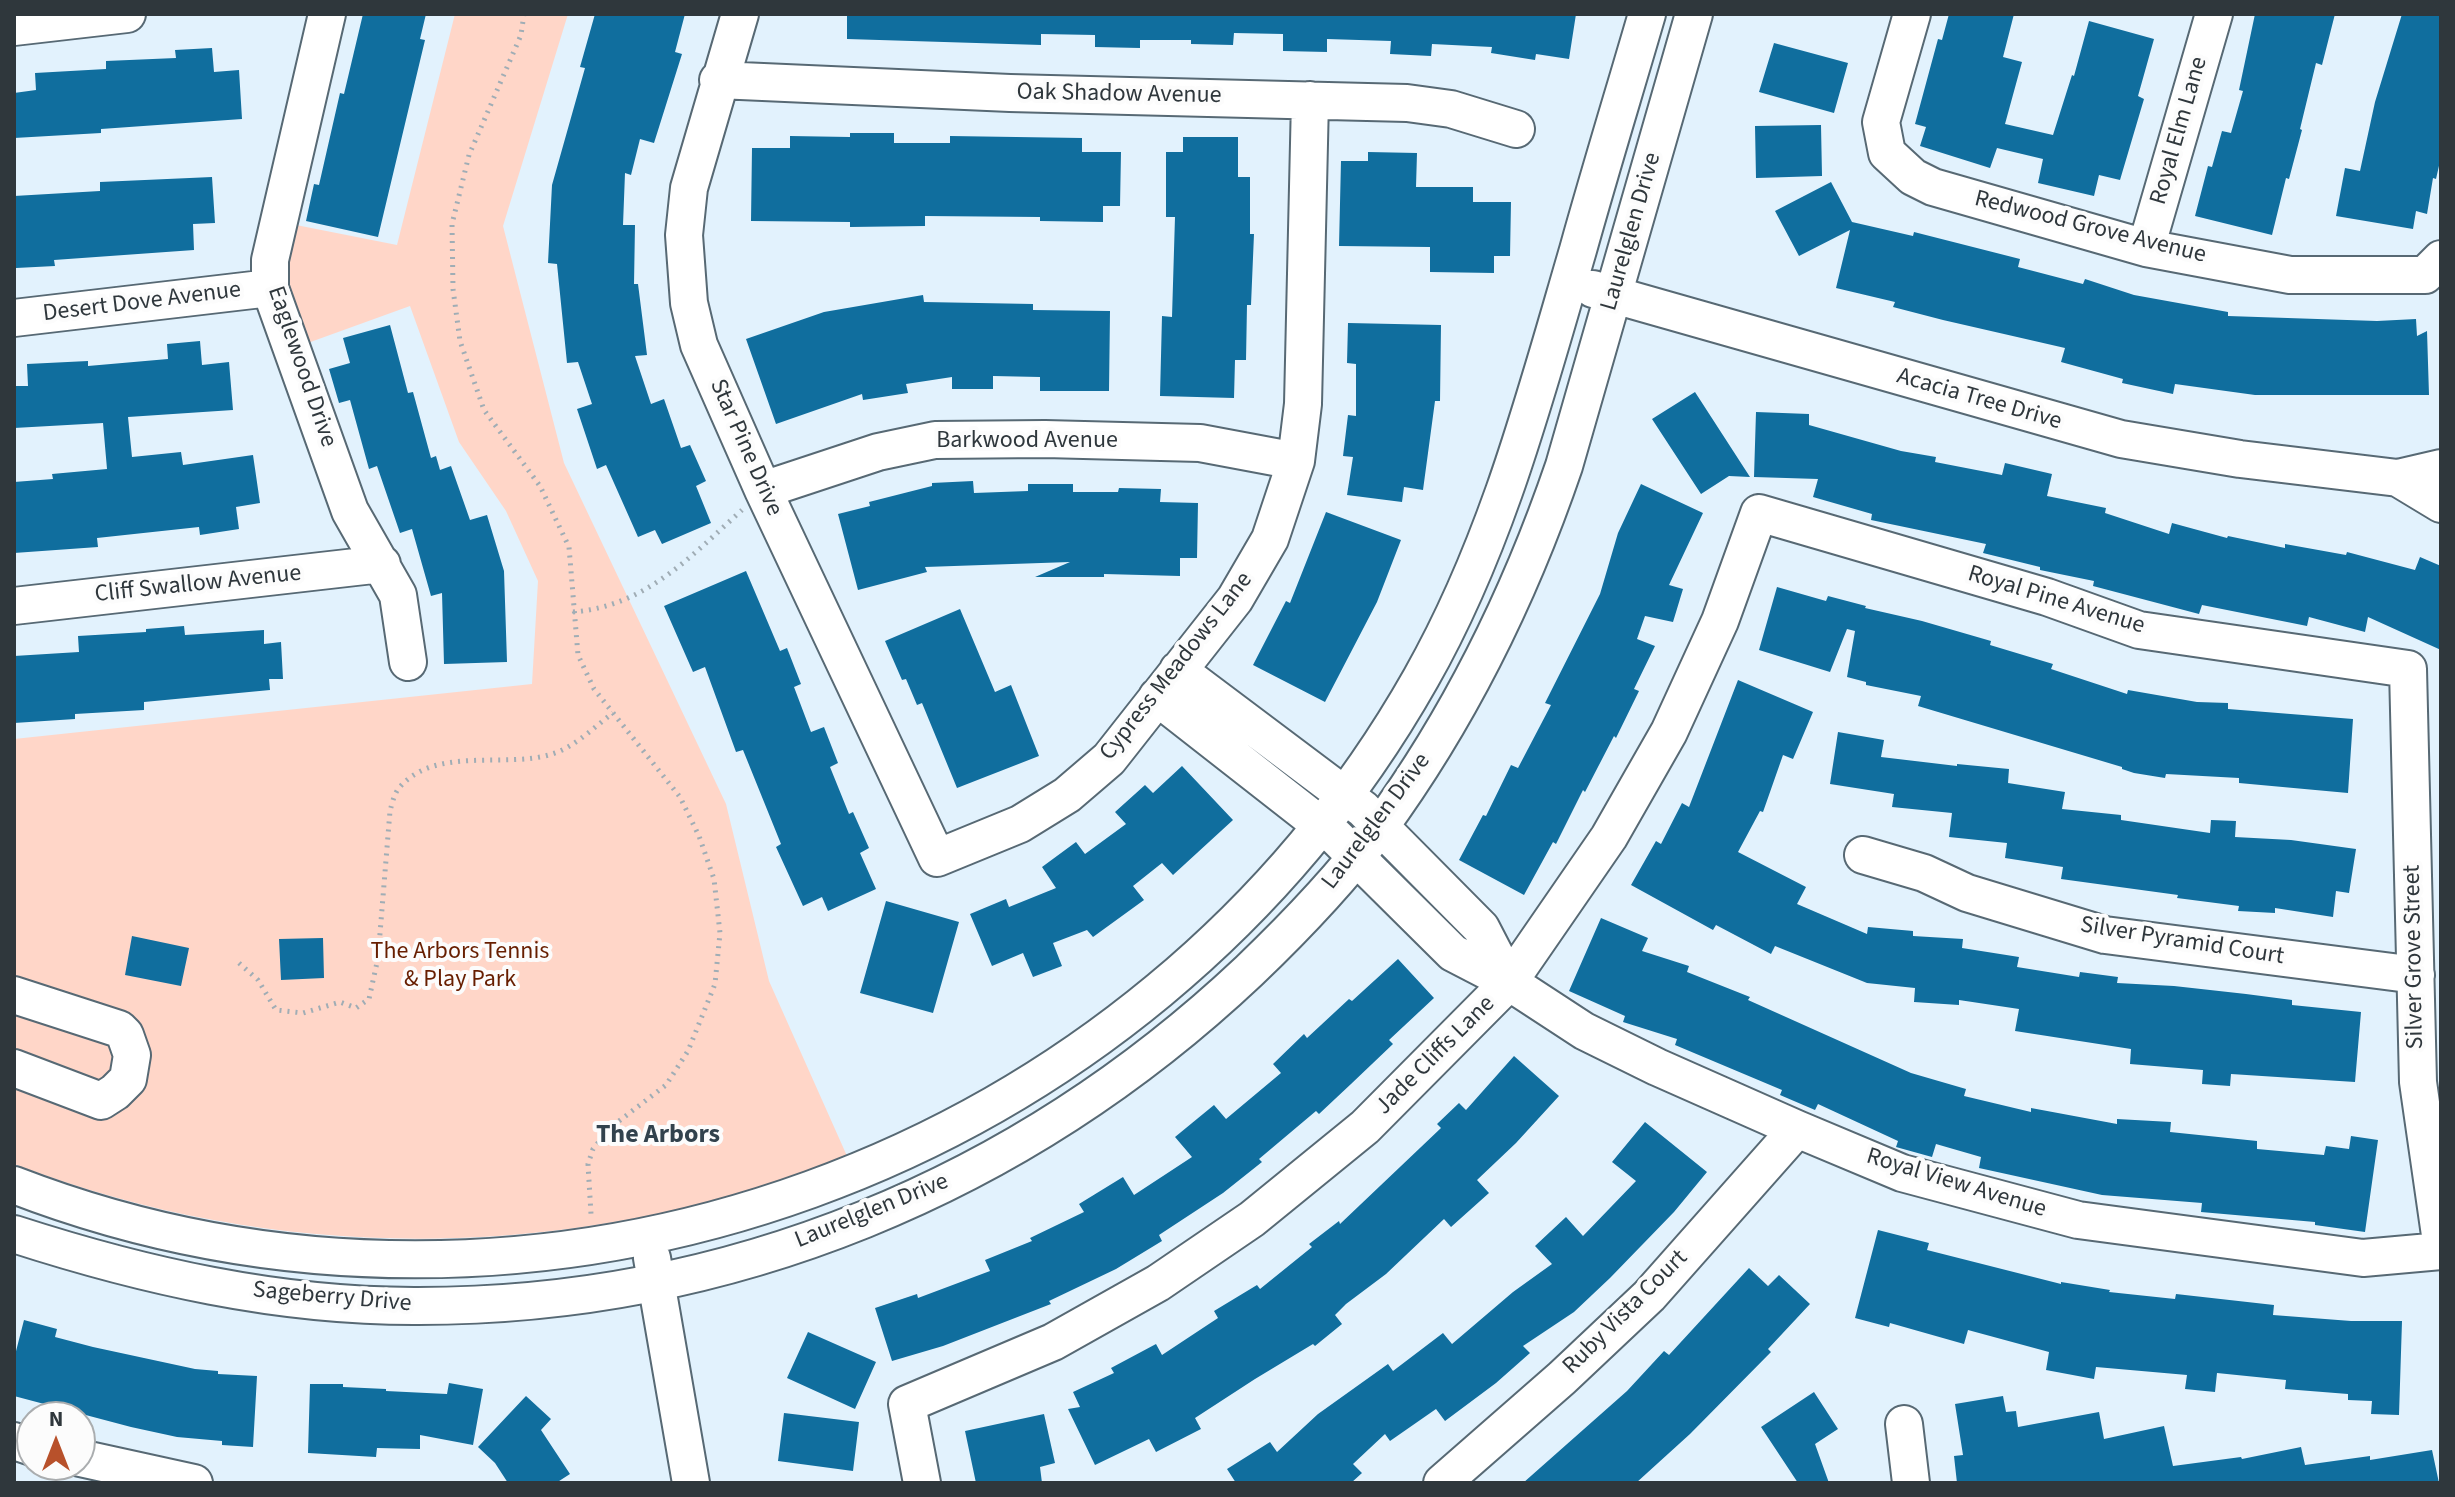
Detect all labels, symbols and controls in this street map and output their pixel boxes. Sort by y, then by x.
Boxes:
street label: Royal Elm Lane [2145,54,2215,208]
street label: Oak Shadow Avenue [1016,79,1222,111]
street label: Laurelglen Drive [1596,150,1668,314]
street label: Redwood Grove Avenue [1971,185,2209,271]
street label: Desert Dove Avenue [41,277,243,329]
street label: Eaglewood Drive [260,283,342,451]
street label: Acacia Tree Drive [1893,363,2065,437]
street label: Star Pine Drive [702,375,788,521]
street label: Barkwood Avenue [936,428,1118,456]
street label: Cliff Swallow Avenue [93,560,303,610]
street label: Royal Pine Avenue [1964,560,2148,642]
street label: Cypress Meadows Lane [1095,567,1259,767]
street label: Laurelglen Drive [1316,748,1438,896]
street label: Silver Grove Street [2399,864,2431,1050]
street label: Silver Pyramid Court [2078,912,2286,972]
park label: The Arbors Tennis & Play Park [371,939,549,995]
street label: Jade Cliffs Lane [1370,990,1502,1122]
district label: The Arbors [596,1120,720,1152]
street label: Royal View Avenue [1863,1143,2049,1225]
street label: Laurelglen Drive [791,1168,953,1256]
street label: Ruby Vista Court [1558,1245,1694,1381]
street label: Sageberry Drive [252,1277,412,1319]
north arrow [16,1401,96,1481]
text: N [49,1403,63,1435]

